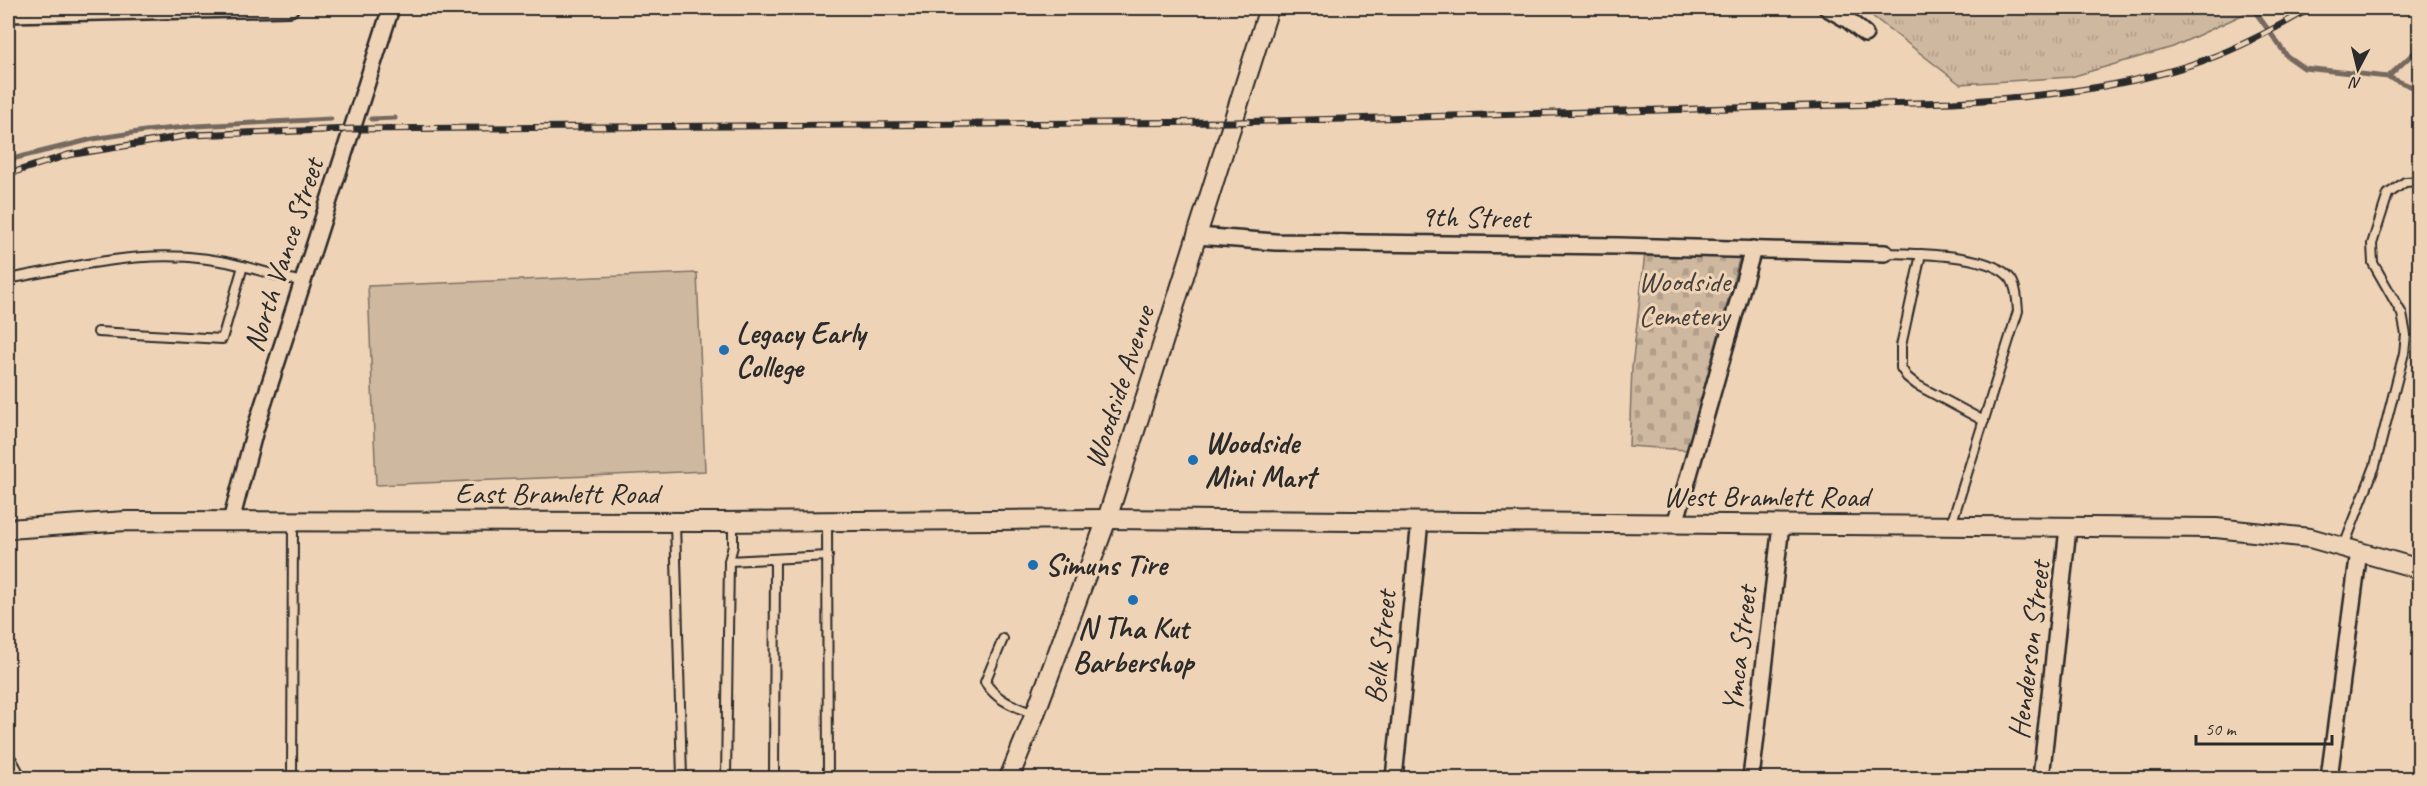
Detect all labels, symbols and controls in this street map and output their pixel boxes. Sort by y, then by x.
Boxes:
north arrow [2328,39,2388,99]
text: N [2347,72,2362,93]
street label: North Vance Street [234,151,333,356]
street label: 9th Street [1420,197,1533,237]
park label: Woodside Cemetery [1638,262,1732,334]
street label: Woodside Avenue [1075,299,1164,473]
place label: Legacy Early College [736,314,868,386]
marker: Legacy Early College [717,343,731,357]
place label: Woodside Mini Mart [1205,424,1320,496]
marker: Woodside Mini Mart [1186,453,1200,467]
street label: East Bramlett Road [455,474,663,512]
street label: West Bramlett Road [1663,477,1873,515]
place label: Simuns Tire [1045,546,1169,584]
street label: Henderson Street [1999,556,2059,741]
marker: Simuns Tire [1026,558,1040,572]
street label: Ymca Street [1712,581,1766,714]
street label: Belk Street [1355,585,1405,706]
marker: N Tha Kut Barbershop [1126,593,1140,607]
place label: N Tha Kut Barbershop [1073,609,1196,681]
scale bar [2196,708,2332,746]
text: 50 m [2205,718,2238,740]

